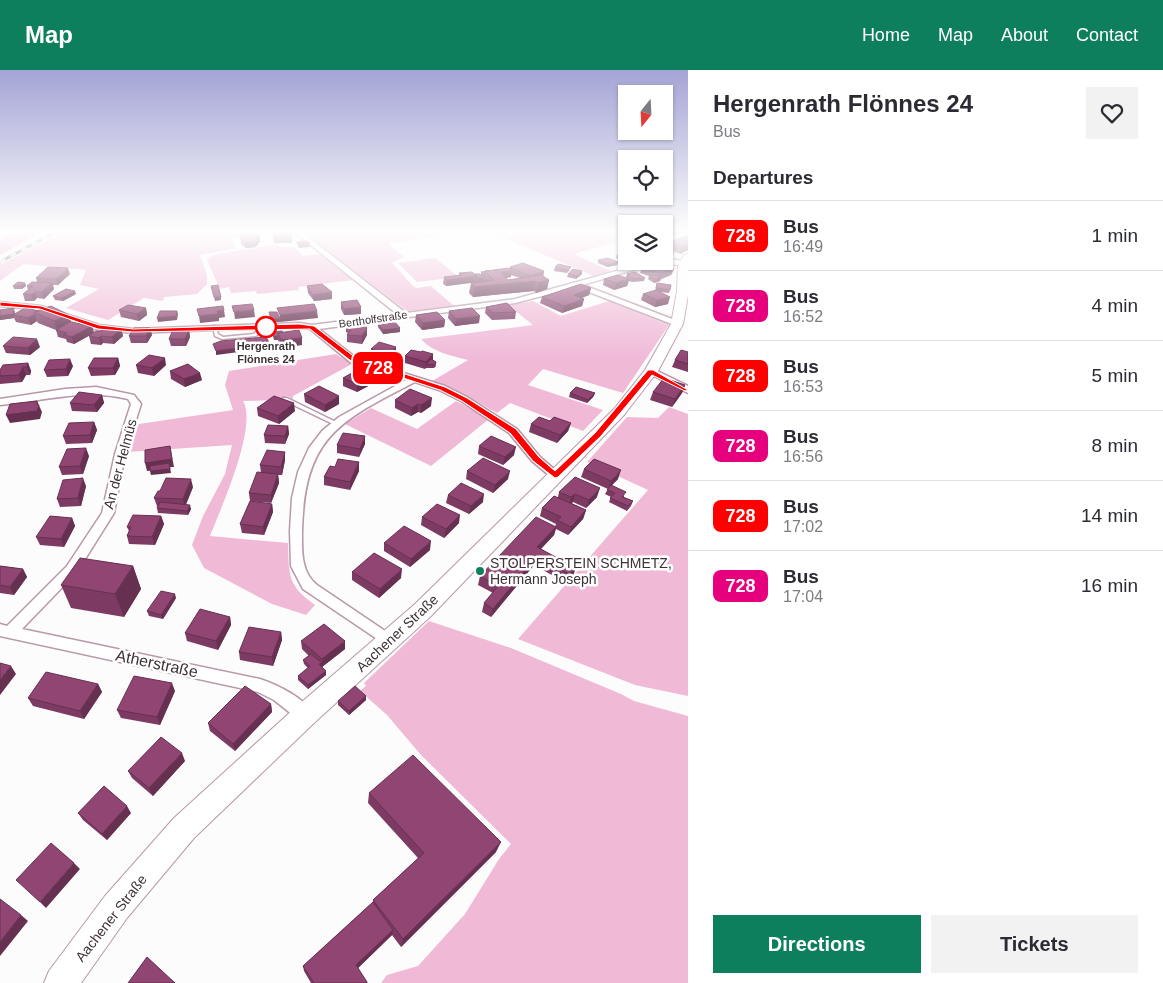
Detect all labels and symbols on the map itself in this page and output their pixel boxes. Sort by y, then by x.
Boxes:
north arrow [618,85,672,140]
street label: Bertholfstraße [338,308,408,330]
marker: Hergenrath Flönnes 24 [255,316,277,338]
place label: Hergenrath Flönnes 24 [237,340,296,365]
line badge: 728 [349,352,407,384]
street label: An der Helmüs [100,417,140,511]
place label: STOLPERSTEIN SCHMETZ, Hermann Joseph [490,555,672,587]
marker: STOLPERSTEIN SCHMETZ, Hermann Joseph [474,565,486,577]
street label: Aachener Straße [353,591,441,675]
street label: Atherstraße [114,646,200,681]
street label: Aachener Straße [72,871,150,965]

